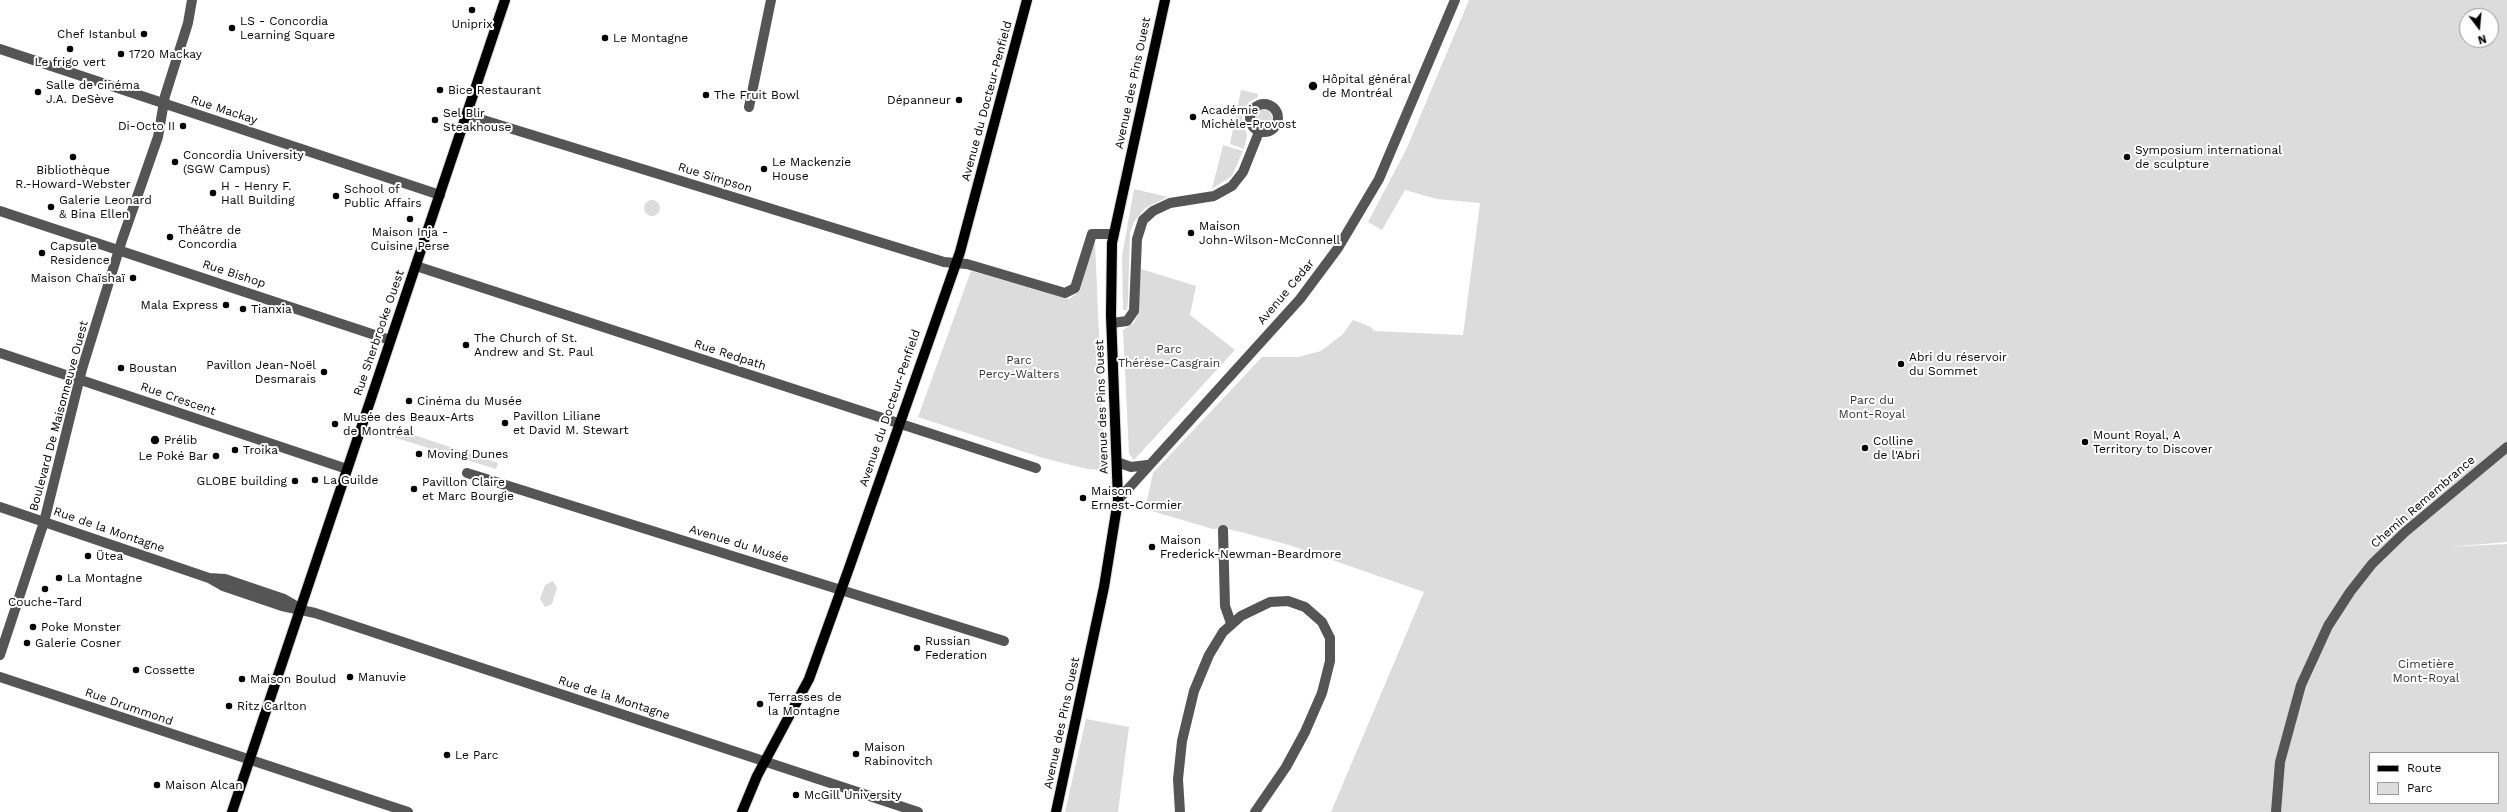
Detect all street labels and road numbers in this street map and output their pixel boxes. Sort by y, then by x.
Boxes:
street label: Avenue des Pins Ouest [1112,16,1154,150]
street label: Avenue du Docteur-Penfield [959,19,1015,183]
street label: Rue Mackay [189,92,259,128]
street label: Rue Simpson [676,160,754,196]
street label: Avenue Cedar [1254,256,1318,328]
street label: Rue Bishop [200,257,268,291]
street label: Rue Sherbrooke Ouest [351,268,407,398]
street label: Boulevard De Maisonneuve Ouest [27,319,91,513]
street label: Avenue du Docteur-Penfield [856,328,924,488]
street label: Rue Redpath [692,337,768,373]
street label: Avenue des Pins Ouest [1092,340,1112,474]
street label: Rue Crescent [139,379,217,419]
street label: Chemin Remembrance [2368,453,2478,551]
street label: Rue de la Montagne [52,504,166,556]
street label: Avenue du Musée [688,522,790,566]
street label: Avenue des Pins Ouest [1041,656,1083,790]
street label: Rue de la Montagne [556,673,672,723]
street label: Rue Drummond [83,685,175,729]

